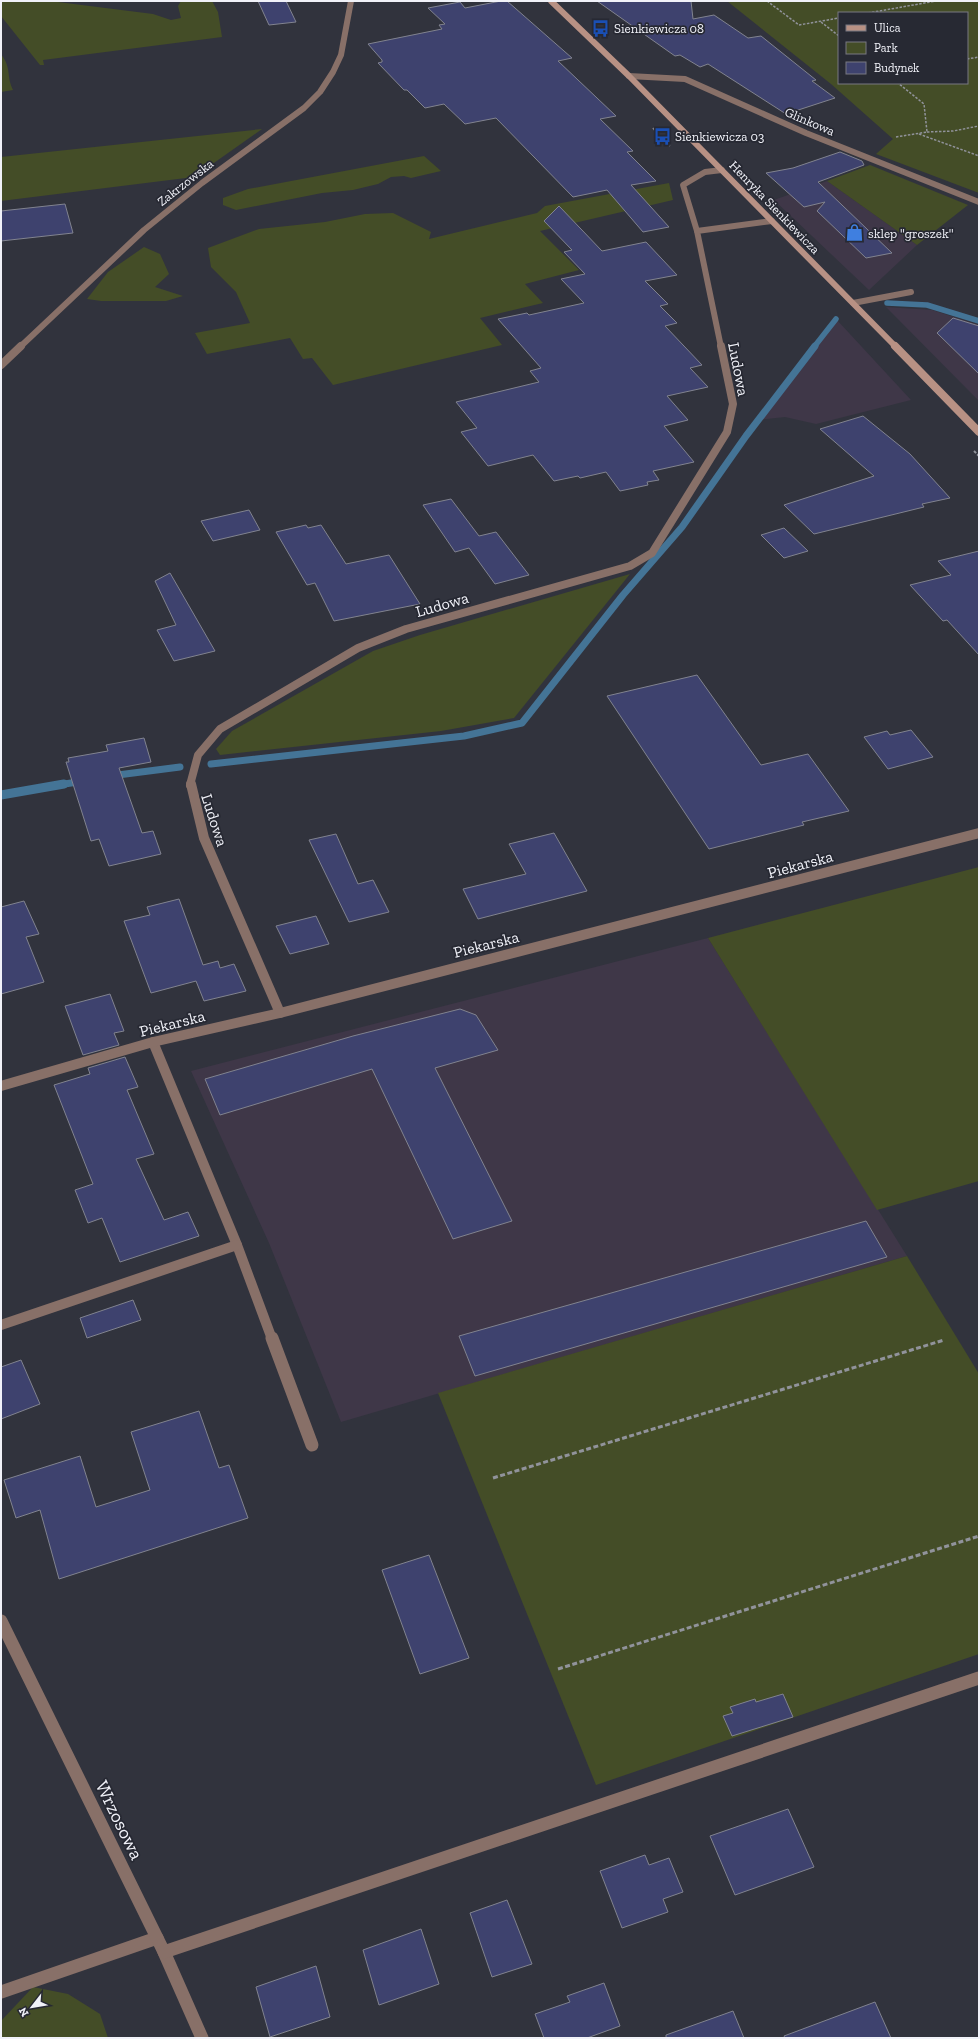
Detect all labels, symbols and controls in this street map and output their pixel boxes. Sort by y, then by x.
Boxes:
legend [838,12,968,84]
bus stop icon: Sienkiewicza 08 [591,18,611,38]
place label: Sienkiewicza 08 [614,21,704,36]
text: Ulica [874,21,901,35]
text: Park [874,41,899,55]
text: Budynek [874,61,920,75]
street label: Glinkowa [783,104,838,139]
bus stop icon: Sienkiewicza 03 [652,126,672,146]
place label: Sienkiewicza 03 [675,129,764,144]
street label: Zakrzowska [154,155,217,209]
street label: Henryka Sienkiewicza [726,158,823,257]
shop icon: sklep "groszek" [845,223,865,243]
place label: sklep "groszek" [868,226,954,241]
street label: Ludowa [724,341,753,398]
street label: Ludowa [413,588,471,621]
street label: Ludowa [197,791,232,849]
street label: Piekarska [765,847,835,882]
street label: Piekarska [451,927,521,962]
street label: Piekarska [137,1006,207,1041]
street label: Wrzosowa [91,1777,149,1864]
north arrow [12,1987,52,2027]
text: N [16,2004,32,2019]

